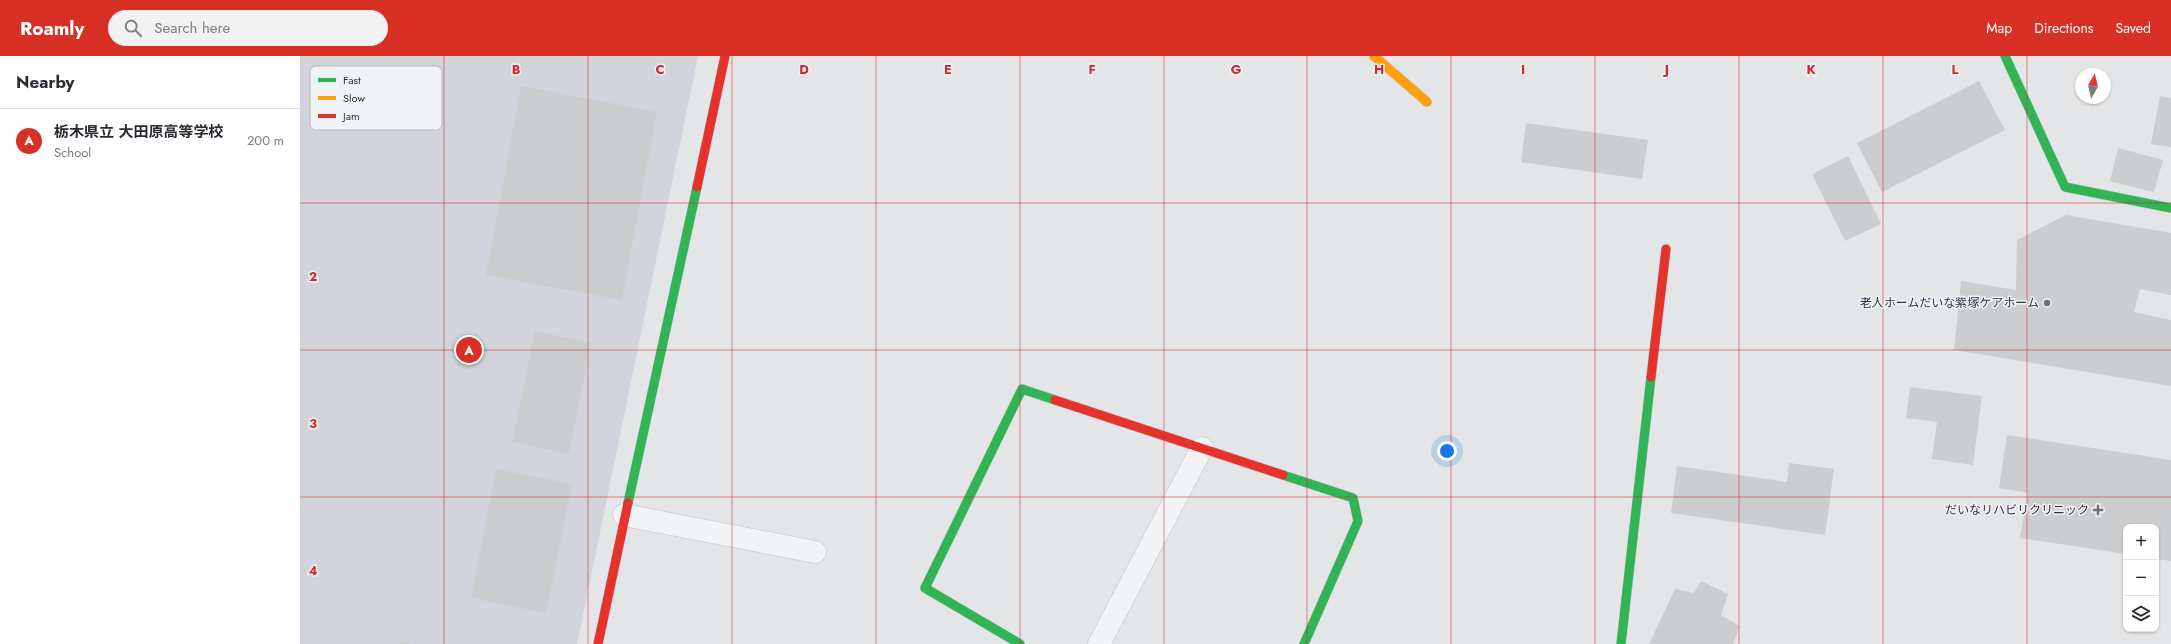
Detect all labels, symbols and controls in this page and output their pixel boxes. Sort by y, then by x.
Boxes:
search box [108,10,388,46]
text: Roamly [20,15,84,42]
icon: search [122,17,144,39]
text: Search here [154,17,230,39]
text: Map [1986,18,2012,38]
text: Directions [2034,18,2094,38]
text: Saved [2116,18,2151,38]
text: B [512,60,521,79]
text: C [655,60,665,79]
text: D [799,60,809,79]
text: E [944,60,952,79]
text: F [1088,60,1096,79]
text: G [1231,60,1242,79]
text: H [1374,60,1384,79]
text: I [1521,60,1525,79]
text: J [1662,60,1669,79]
text: K [1806,60,1816,79]
text: L [1952,60,1959,79]
legend [310,66,442,130]
north arrow [2075,68,2111,104]
text: Nearby [16,70,74,94]
text: Fast [343,72,361,88]
text: Slow [343,90,365,106]
text: Jam [341,108,360,124]
text: 栃木県立 大田原高等学校 [54,121,224,143]
text: A [24,131,34,150]
text: 200 m [247,131,284,150]
text: School [54,143,91,162]
text: 2 [309,267,317,286]
place label: 老人ホームだいな紫塚ケアホーム [1860,294,2039,312]
marker: 老人ホームだいな紫塚ケアホーム [2042,298,2052,308]
pin: A [456,335,482,365]
text: 3 [309,414,317,433]
your location [1437,441,1457,461]
place label: だいなリハビリクリニック [1945,501,2089,519]
marker: だいなリハビリクリニック [2092,504,2104,516]
map controls [2123,524,2159,632]
button: + [2123,524,2159,560]
button: − [2123,560,2159,596]
text: 4 [308,561,318,580]
button: layers [2123,596,2159,632]

